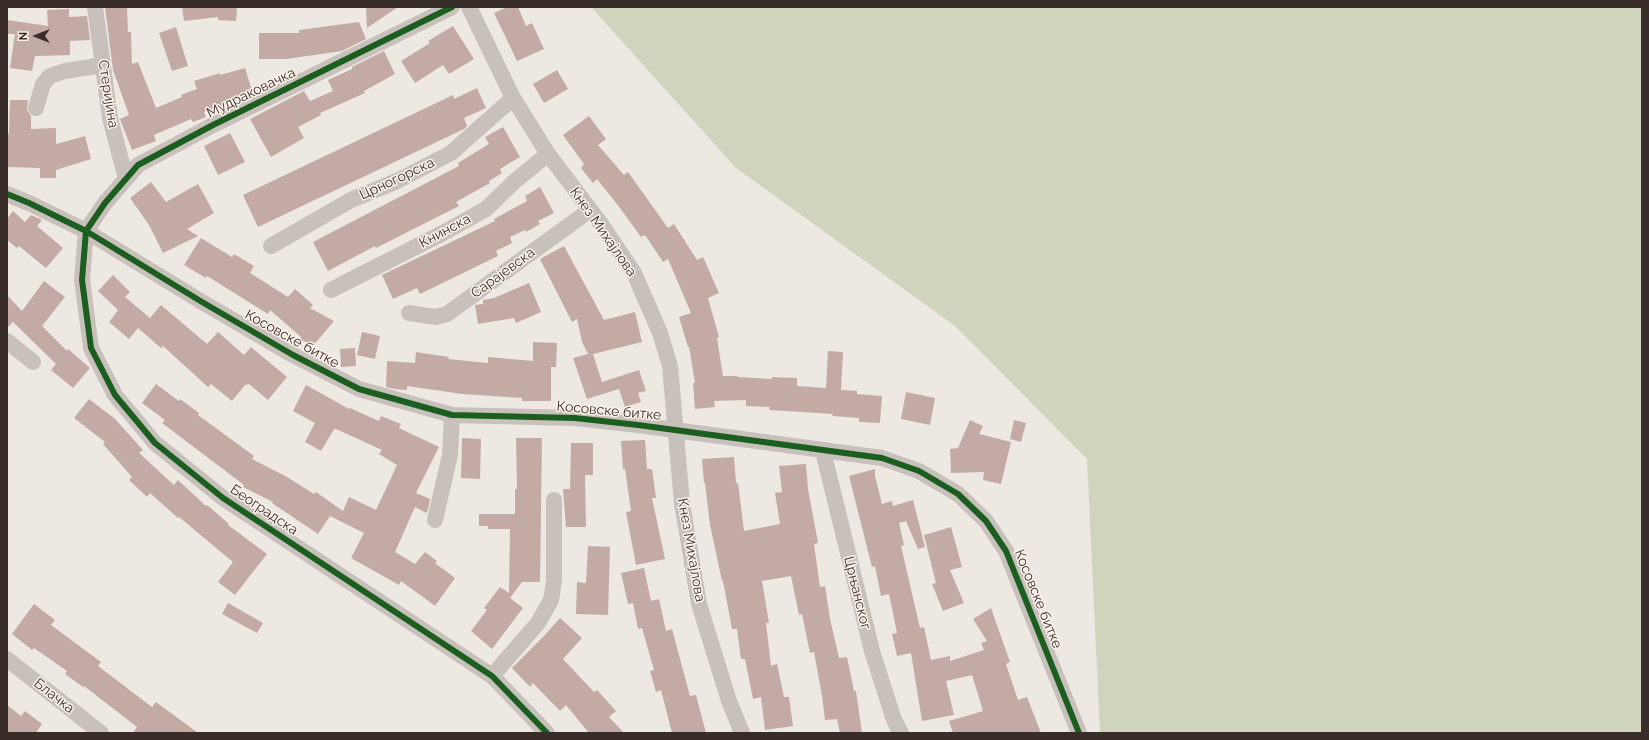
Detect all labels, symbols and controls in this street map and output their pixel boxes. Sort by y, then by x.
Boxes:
north arrow [16,16,56,56]
text: N [17,32,30,40]
street label: Стеријина [94,59,122,129]
street label: Мудраковачка [204,64,298,122]
street label: Црногорска [357,154,437,204]
street label: Кнез Михајлова [566,184,640,280]
street label: Книнска [416,210,474,252]
street label: Сарајевска [468,244,538,302]
street label: Косовске битке [242,306,342,372]
street label: Косовске битке [556,398,662,424]
street label: Београдска [227,481,301,539]
street label: Кнез Михајлова [674,497,708,603]
street label: Косовске битке [1011,547,1065,651]
street label: Црњанског [840,555,874,631]
street label: Блачка [30,675,78,717]

